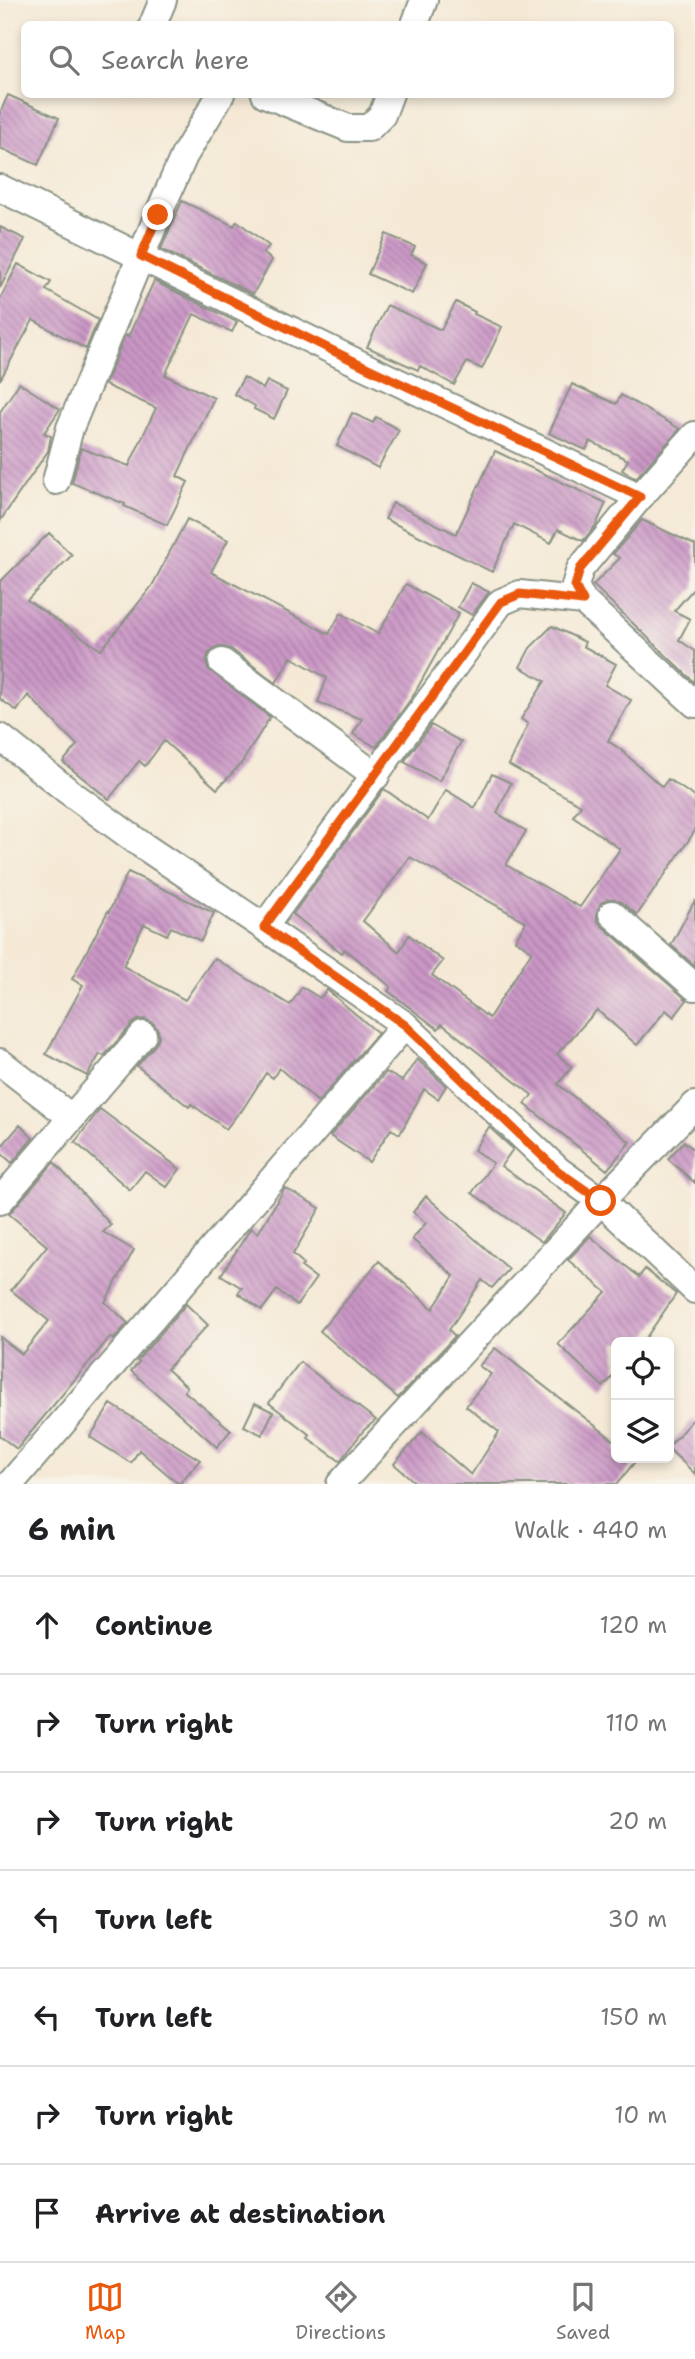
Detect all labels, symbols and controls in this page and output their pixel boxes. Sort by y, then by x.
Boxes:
search box [21,21,674,98]
icon: search [45,41,83,79]
text: Search here [101,42,250,77]
route end [142,199,173,230]
route start [585,1185,616,1216]
map controls [611,1337,674,1463]
button: locate [611,1337,674,1400]
button: layers [611,1400,674,1463]
text: 6 min [28,1509,115,1550]
text: Walk · 440 m [514,1515,667,1545]
icon: ahead [28,1606,66,1644]
text: Continue [95,1608,213,1643]
text: 120 m [599,1610,667,1640]
icon: right [28,1704,66,1742]
text: Turn right [95,1706,233,1741]
text: 110 m [605,1708,667,1738]
icon: right [28,1802,66,1840]
text: Turn right [95,1804,233,1839]
text: 20 m [608,1806,667,1836]
icon: left [28,1900,66,1938]
text: Turn left [95,1902,212,1937]
text: 30 m [608,1904,667,1934]
icon: left [28,1998,66,2036]
text: Turn left [95,2000,212,2035]
text: 150 m [600,2002,667,2032]
icon: right [28,2096,66,2134]
text: Turn right [95,2098,233,2133]
text: 10 m [614,2100,667,2130]
icon: arrive [28,2194,66,2232]
text: Arrive at destination [95,2196,385,2231]
tab: Map [85,2278,126,2345]
tab: Directions [296,2278,386,2345]
tab: Saved [556,2278,610,2345]

